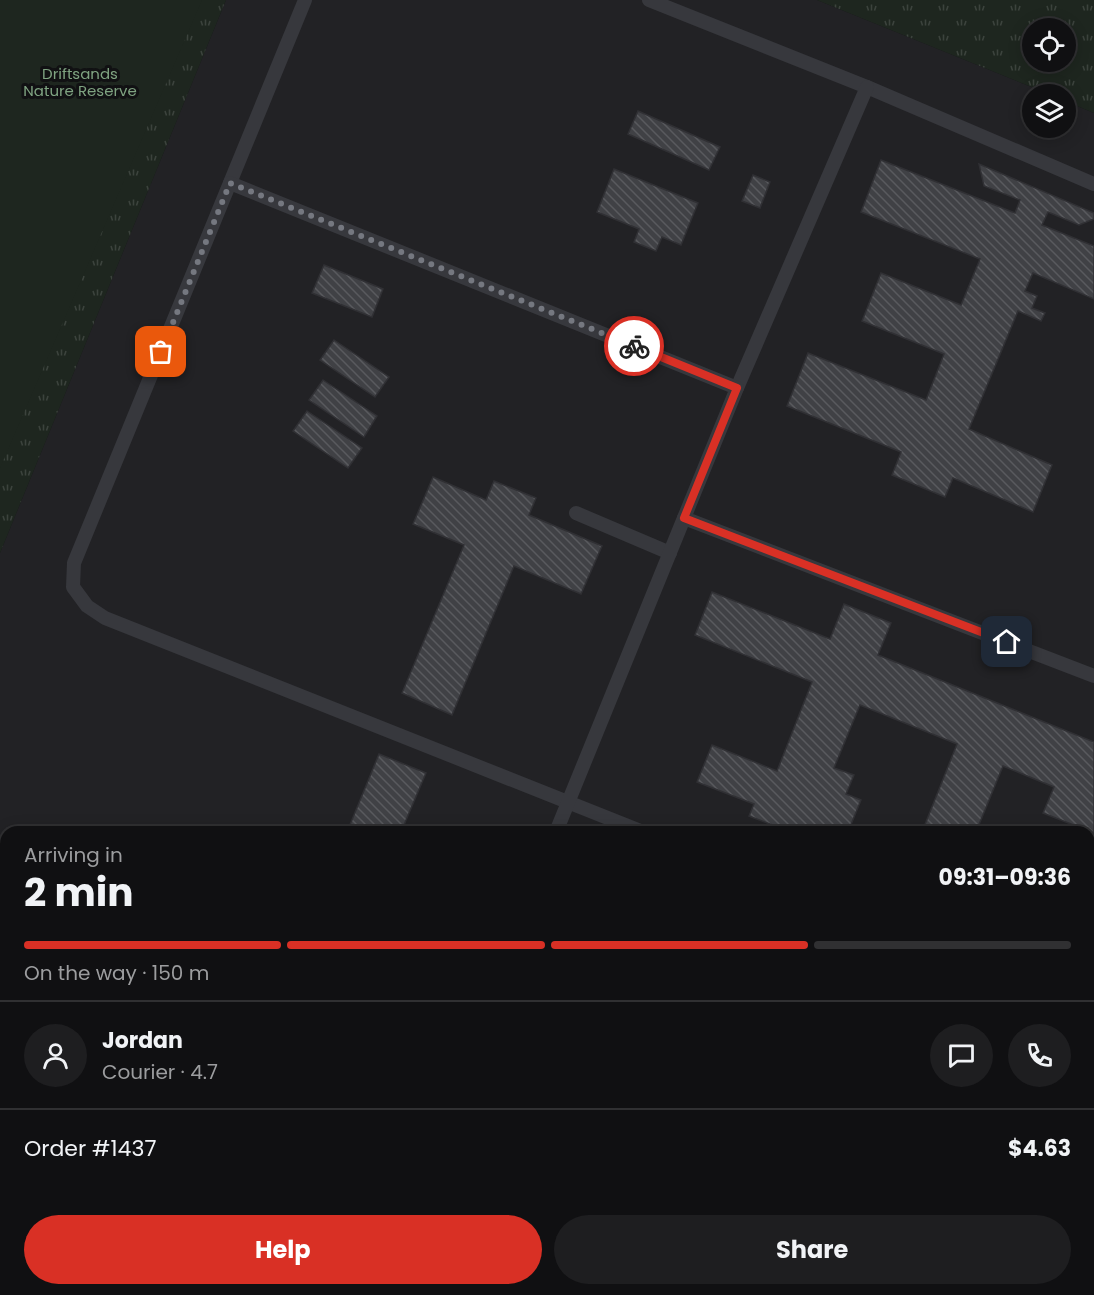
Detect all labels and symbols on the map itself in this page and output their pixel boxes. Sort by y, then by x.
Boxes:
park label: Driftsands Nature Reserve [23,63,137,101]
courier [604,316,664,376]
pin [135,326,186,377]
pin [981,616,1032,667]

